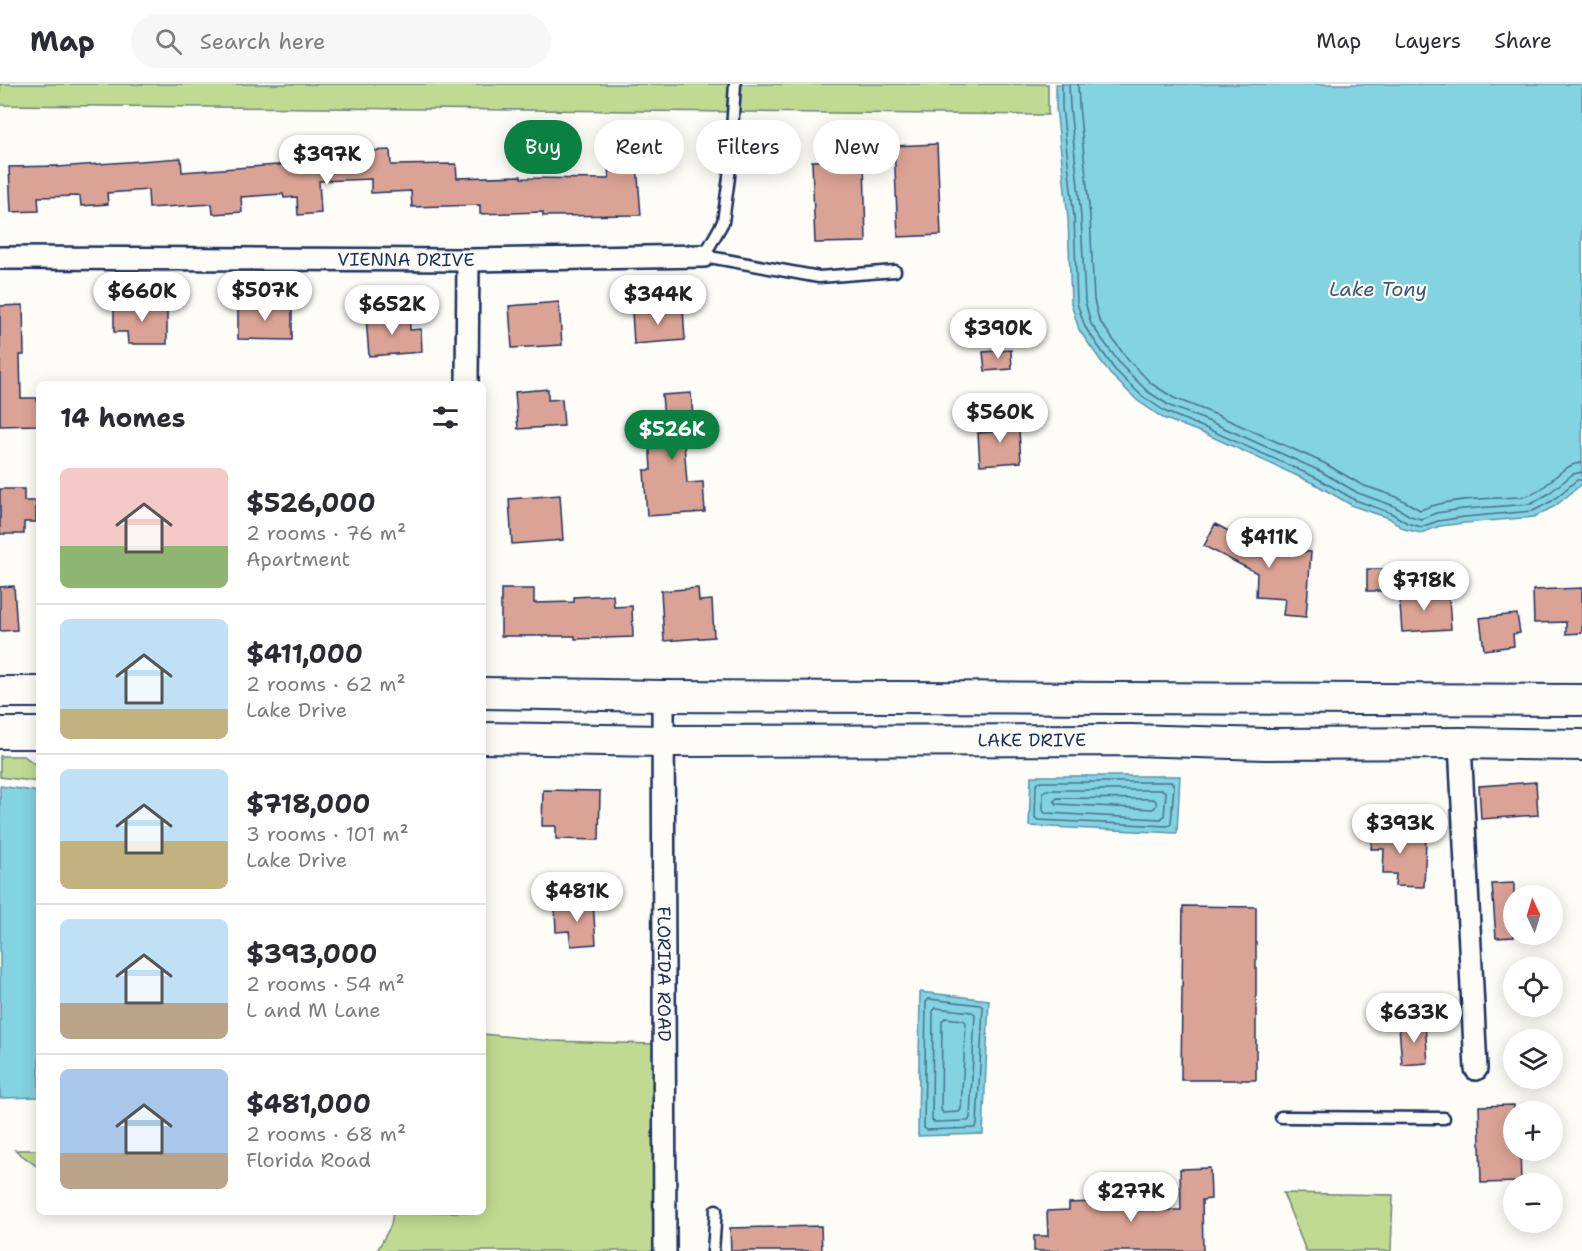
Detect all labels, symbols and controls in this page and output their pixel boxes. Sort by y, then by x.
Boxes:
search box [131,14,551,68]
text: Map [30,22,95,60]
icon: search [152,25,185,58]
text: Search here [200,27,325,56]
text: Map [1316,27,1361,55]
text: Layers [1394,27,1461,55]
text: Share [1494,27,1552,55]
chip: Buy [504,120,582,174]
chip: Rent [594,120,684,174]
chip: Filters [696,120,801,174]
chip: New [813,120,900,174]
pin: $397K [285,135,369,186]
text: $397K [293,141,361,167]
street label: VIENNA DRIVE [337,247,475,272]
pin: $507K [223,271,307,322]
pin: $660K [100,272,184,323]
pin: $344K [616,275,700,326]
water label: Lake Tony [1329,276,1427,302]
text: $507K [231,277,299,303]
text: $660K [107,278,177,304]
text: $344K [623,281,693,307]
pin: $652K [350,285,434,336]
text: $652K [358,291,426,317]
pin: $390K [956,309,1040,360]
text: $390K [964,315,1032,341]
pin: $560K [958,393,1042,444]
text: $560K [966,399,1034,425]
text: 14 homes [60,400,186,435]
icon: filters [429,401,462,434]
pin: $526K [630,410,714,461]
text: $526K [638,416,706,442]
text: $526,000 [246,485,376,520]
icon: home [108,492,180,564]
pin: $411K [1227,518,1311,569]
text: 2 rooms · 76 m² [246,520,406,546]
text: $411K [1240,524,1298,550]
text: Apartment [246,546,350,572]
pin: $718K [1382,561,1466,612]
text: $718K [1392,567,1456,593]
text: $411,000 [246,636,363,671]
icon: home [108,643,180,715]
text: 2 rooms · 62 m² [246,671,406,697]
text: Lake Drive [246,697,347,723]
street label: LAKE DRIVE [978,728,1086,752]
text: $718,000 [246,786,371,821]
icon: home [108,793,180,865]
pin: $393K [1358,804,1442,855]
text: $393K [1366,810,1434,836]
text: 3 rooms · 101 m² [246,821,409,847]
text: Lake Drive [246,847,347,873]
pin: $481K [535,872,619,923]
text: $481K [545,878,609,904]
north arrow [1503,885,1563,945]
map controls [1503,885,1563,1233]
street label: FLORIDA ROAD [652,906,676,1042]
text: $393,000 [246,936,377,971]
icon: home [108,943,180,1015]
button: locate [1503,957,1563,1017]
text: 2 rooms · 54 m² [246,971,405,997]
pin: $633K [1372,993,1456,1044]
text: L and M Lane [246,997,381,1023]
text: $633K [1380,999,1448,1025]
button: layers [1503,1029,1563,1089]
text: $481,000 [246,1086,371,1121]
icon: home [108,1093,180,1165]
button: + [1503,1101,1563,1161]
text: 2 rooms · 68 m² [246,1121,406,1147]
text: Florida Road [246,1147,371,1173]
pin: $277K [1089,1172,1173,1223]
button: − [1503,1173,1563,1233]
text: $277K [1097,1178,1165,1204]

